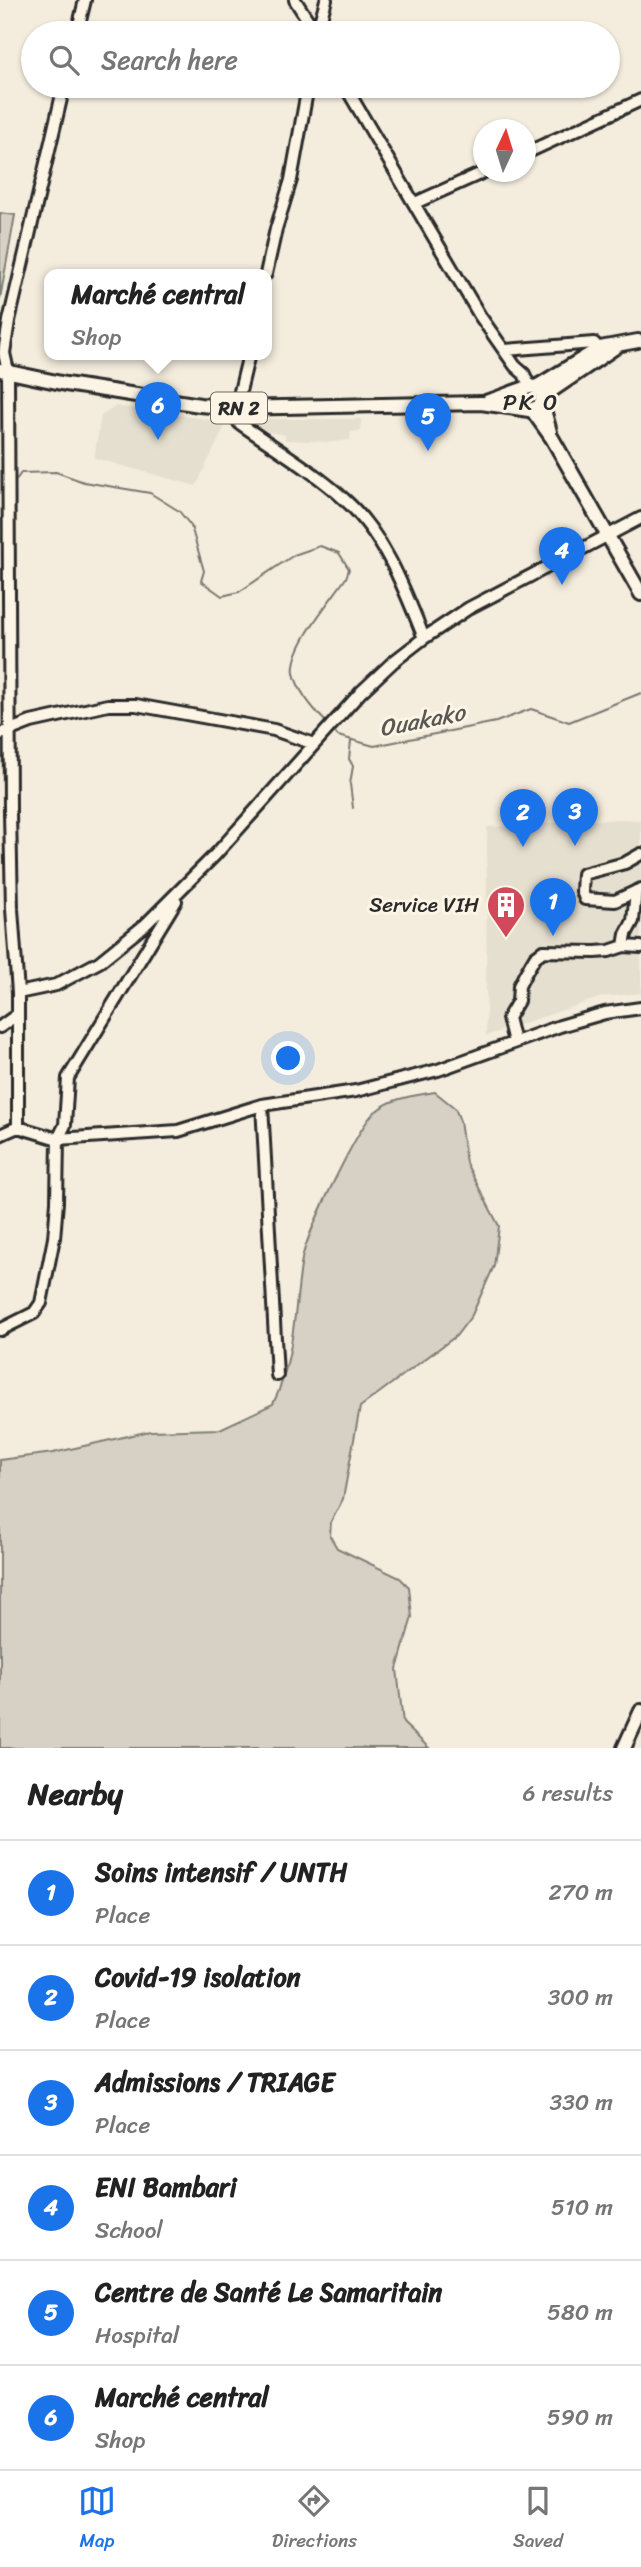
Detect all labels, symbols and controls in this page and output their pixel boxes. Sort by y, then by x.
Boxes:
search box [21,21,620,98]
text: Search here [101,37,238,83]
icon: search [45,41,83,79]
north arrow [473,119,536,182]
popup [44,269,272,360]
text: Marché central [71,271,245,317]
text: Shop [71,317,122,358]
pin: 6 [135,382,181,440]
district label: PK 0 [503,382,559,423]
road number: RN 2 [211,392,267,424]
pin: 5 [405,393,451,451]
pin: 4 [539,527,585,585]
water label: Ouakako [376,692,471,749]
pin: 3 [552,788,598,846]
pin: 2 [500,789,546,847]
pin: 1 [530,878,576,936]
building icon: Service VIH [485,884,527,939]
place label: Service VIH [369,886,479,924]
your location [271,1041,305,1075]
text: Nearby [28,1767,123,1821]
text: 6 results [523,1773,613,1814]
text: Soins intensif / UNTH [95,1849,348,1895]
text: 1 [46,1872,56,1913]
text: 270 m [548,1872,613,1913]
text: Place [95,1895,150,1936]
text: Covid-19 isolation [95,1954,301,2000]
text: 2 [44,1977,58,2018]
text: 300 m [548,1977,613,2018]
text: Place [95,2000,150,2041]
text: Admissions / TRIAGE [95,2059,335,2105]
text: 3 [45,2082,57,2123]
text: 330 m [550,2082,613,2123]
text: Place [95,2105,150,2146]
text: ENI Bambari [95,2164,237,2210]
text: 4 [44,2187,58,2228]
text: 510 m [551,2187,613,2228]
text: School [95,2210,163,2251]
text: Centre de Santé Le Samaritain [95,2269,442,2315]
text: 5 [44,2292,58,2333]
text: 580 m [547,2292,613,2333]
text: Hospital [95,2315,179,2356]
text: Marché central [95,2374,269,2420]
text: 6 [44,2397,58,2438]
text: 590 m [547,2397,613,2438]
text: Shop [95,2420,145,2461]
tab: Map [78,2482,116,2557]
tab: Directions [272,2482,357,2557]
tab: Saved [513,2482,563,2557]

